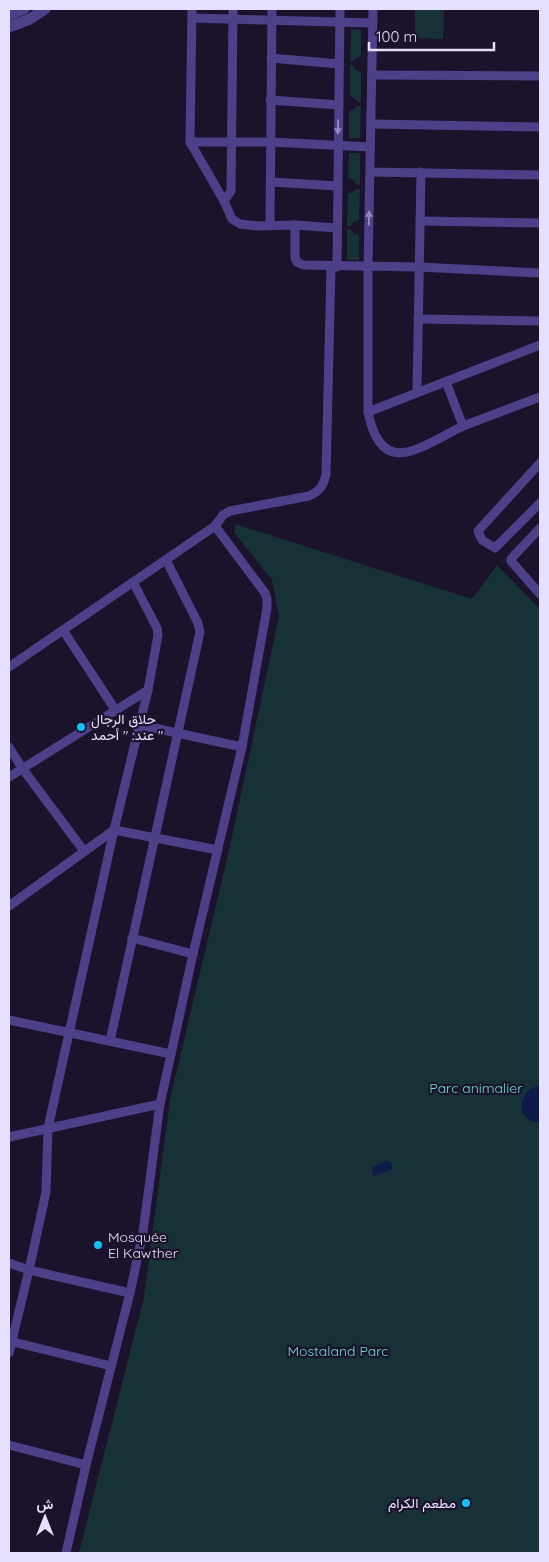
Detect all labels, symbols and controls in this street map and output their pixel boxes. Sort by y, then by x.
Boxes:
scale bar [369,20,494,52]
text: 100 m [376,27,417,46]
one-way arrow [334,120,342,136]
one-way arrow [365,210,373,226]
place label: حلاق الرجال عند: " أحمد " [91,710,163,744]
marker: حلاق الرجال عند: " أحمد " [75,721,87,733]
park label: Parc animalier [429,1079,523,1097]
place label: Mosquée El Kawther [108,1228,179,1262]
marker: Mosquée El Kawther [92,1239,104,1251]
park label: Mostaland Parc [287,1342,389,1360]
north arrow [20,1492,70,1542]
place label: مطعم الكرام [388,1494,456,1512]
text: ش [37,1495,54,1513]
marker: مطعم الكرام [460,1497,472,1509]

